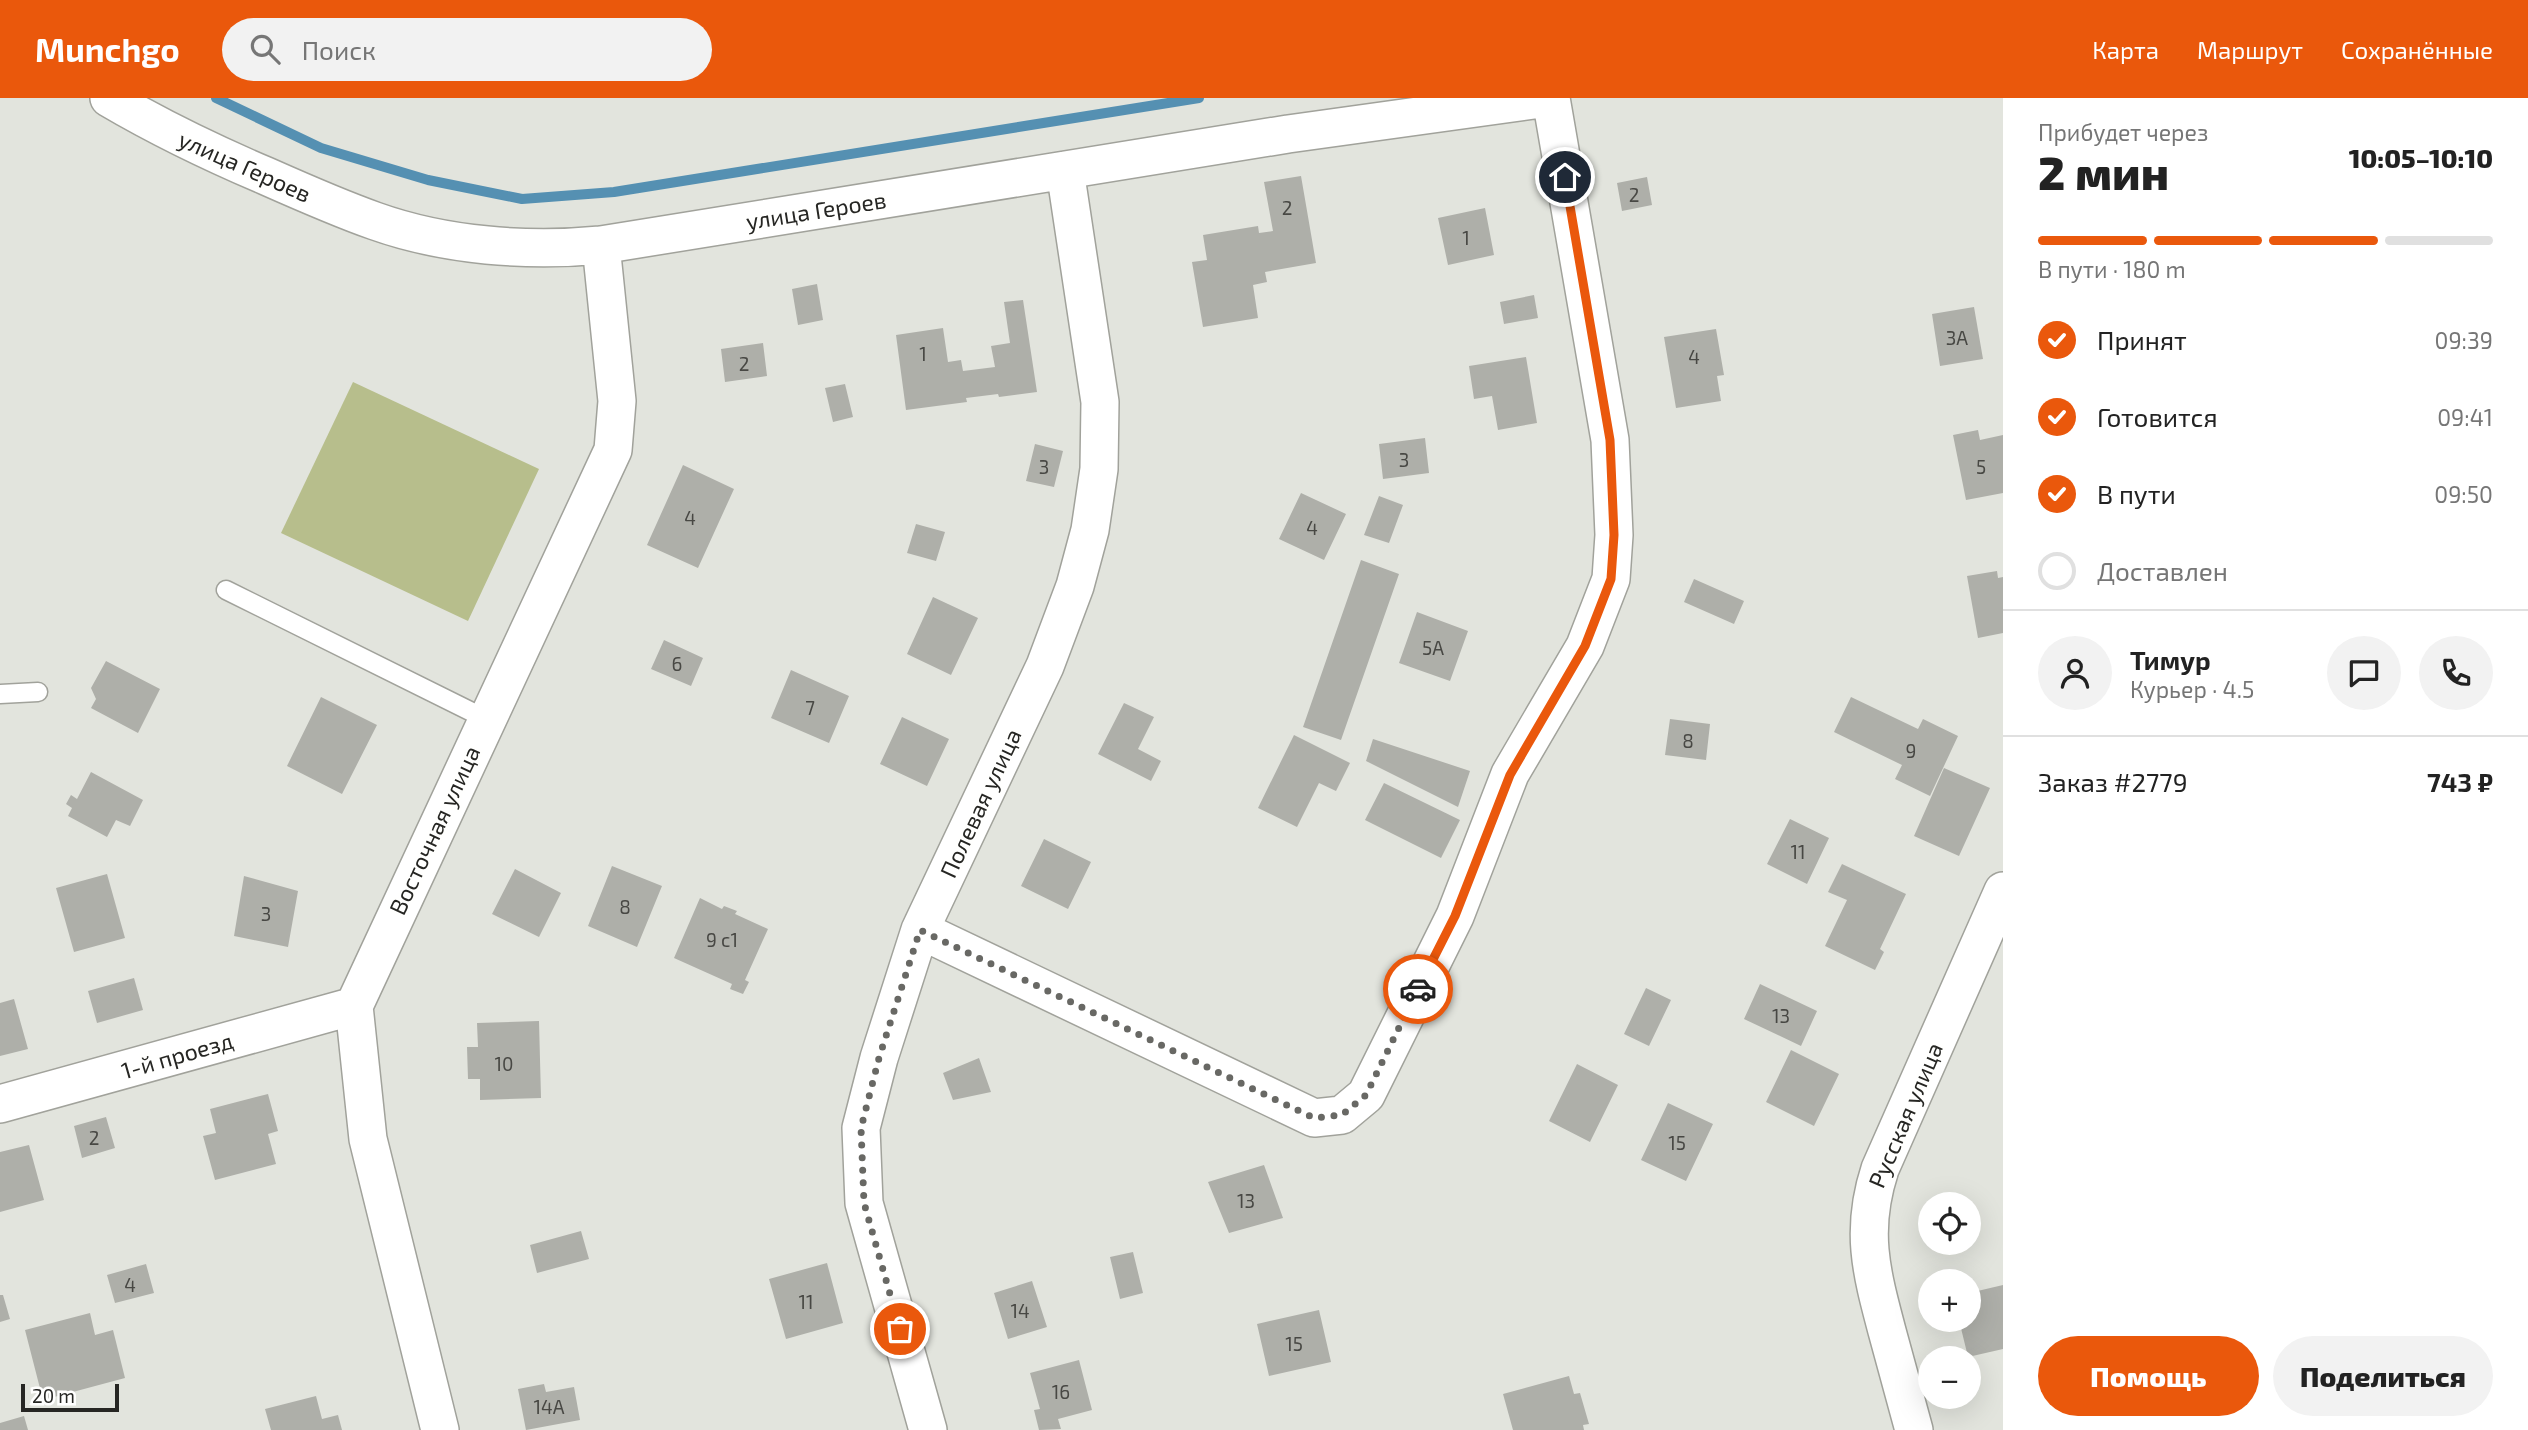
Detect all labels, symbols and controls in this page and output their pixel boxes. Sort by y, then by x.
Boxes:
search box [222,18,712,81]
text: Munchgo [35,29,180,69]
icon: search [246,30,284,68]
text: Поиск [302,34,376,65]
text: Карта [2092,35,2159,64]
text: Маршрут [2197,35,2303,64]
text: Сохранённые [2341,35,2493,64]
text: Прибудет через [2038,118,2208,146]
street label: улица Героев [174,124,315,209]
text: 10:05–10:10 [2349,142,2493,173]
text: 2 мин [2038,144,2169,199]
pin [1535,147,1595,207]
icon: home [1546,158,1584,196]
house number: 2 [1629,183,1639,206]
street label: улица Героев [744,185,888,236]
house number: 2 [1282,196,1292,219]
house number: 1 [1462,226,1470,249]
text: В пути · 180 m [2038,255,2186,283]
icon: check [2038,321,2076,359]
text: Принят [2097,324,2187,355]
house number: 3А [1946,326,1968,349]
text: 09:39 [2435,326,2493,354]
house number: 1 [919,342,927,365]
house number: 4 [1688,345,1700,368]
house number: 2 [739,352,749,375]
icon: check [2038,398,2076,436]
text: Готовится [2097,401,2218,432]
text: 09:41 [2437,403,2493,431]
house number: 3 [1399,448,1409,471]
house number: 3 [1039,455,1049,478]
house number: 5 [1976,455,1986,478]
icon: check [2038,475,2076,513]
text: В пути [2097,478,2176,509]
text: 09:50 [2434,480,2493,508]
house number: 4 [684,506,696,529]
house number: 4 [1306,516,1318,539]
text: Доставлен [2097,555,2228,586]
house number: 5А [1422,636,1444,659]
button: person [2038,636,2112,710]
button: chat [2327,636,2401,710]
button: phone [2419,636,2493,710]
text: Тимур [2130,644,2211,675]
house number: 6 [672,652,682,675]
text: Курьер · 4.5 [2130,675,2254,703]
house number: 7 [805,696,815,719]
street label: Полевая улица [933,724,1028,882]
house number: 8 [1682,729,1694,752]
house number: 9 [1906,739,1916,762]
street label: Восточная улица [383,741,486,919]
text: Заказ #2779 [2038,766,2188,797]
text: 743 ₽ [2427,766,2493,797]
house number: 11 [1790,840,1806,863]
house number: 8 [619,895,631,918]
house number: 3 [261,902,271,925]
house number: 9 с1 [706,928,738,951]
courier [1383,954,1453,1024]
icon: car [1399,970,1437,1008]
house number: 13 [1772,1004,1790,1027]
street label: 1-й проезд [118,1026,236,1084]
street label: Русская улица [1862,1038,1949,1192]
house number: 10 [494,1052,514,1075]
house number: 2 [89,1126,99,1149]
house number: 15 [1668,1131,1686,1154]
house number: 13 [1237,1189,1255,1212]
map controls [1918,1192,1981,1409]
button: locate [1918,1192,1981,1255]
button: + [1918,1269,1981,1332]
house number: 4 [124,1273,136,1296]
house number: 11 [798,1290,814,1313]
pin [870,1299,930,1359]
house number: 14 [1010,1299,1030,1322]
icon: bag [881,1310,919,1348]
house number: 15 [1285,1332,1303,1355]
button: Помощь [2038,1336,2259,1416]
button: Поделиться [2273,1336,2493,1416]
button: − [1918,1346,1981,1409]
house number: 16 [1052,1380,1070,1403]
scale bar [21,1381,119,1413]
text: 20 m [32,1384,75,1407]
house number: 14А [533,1395,565,1418]

